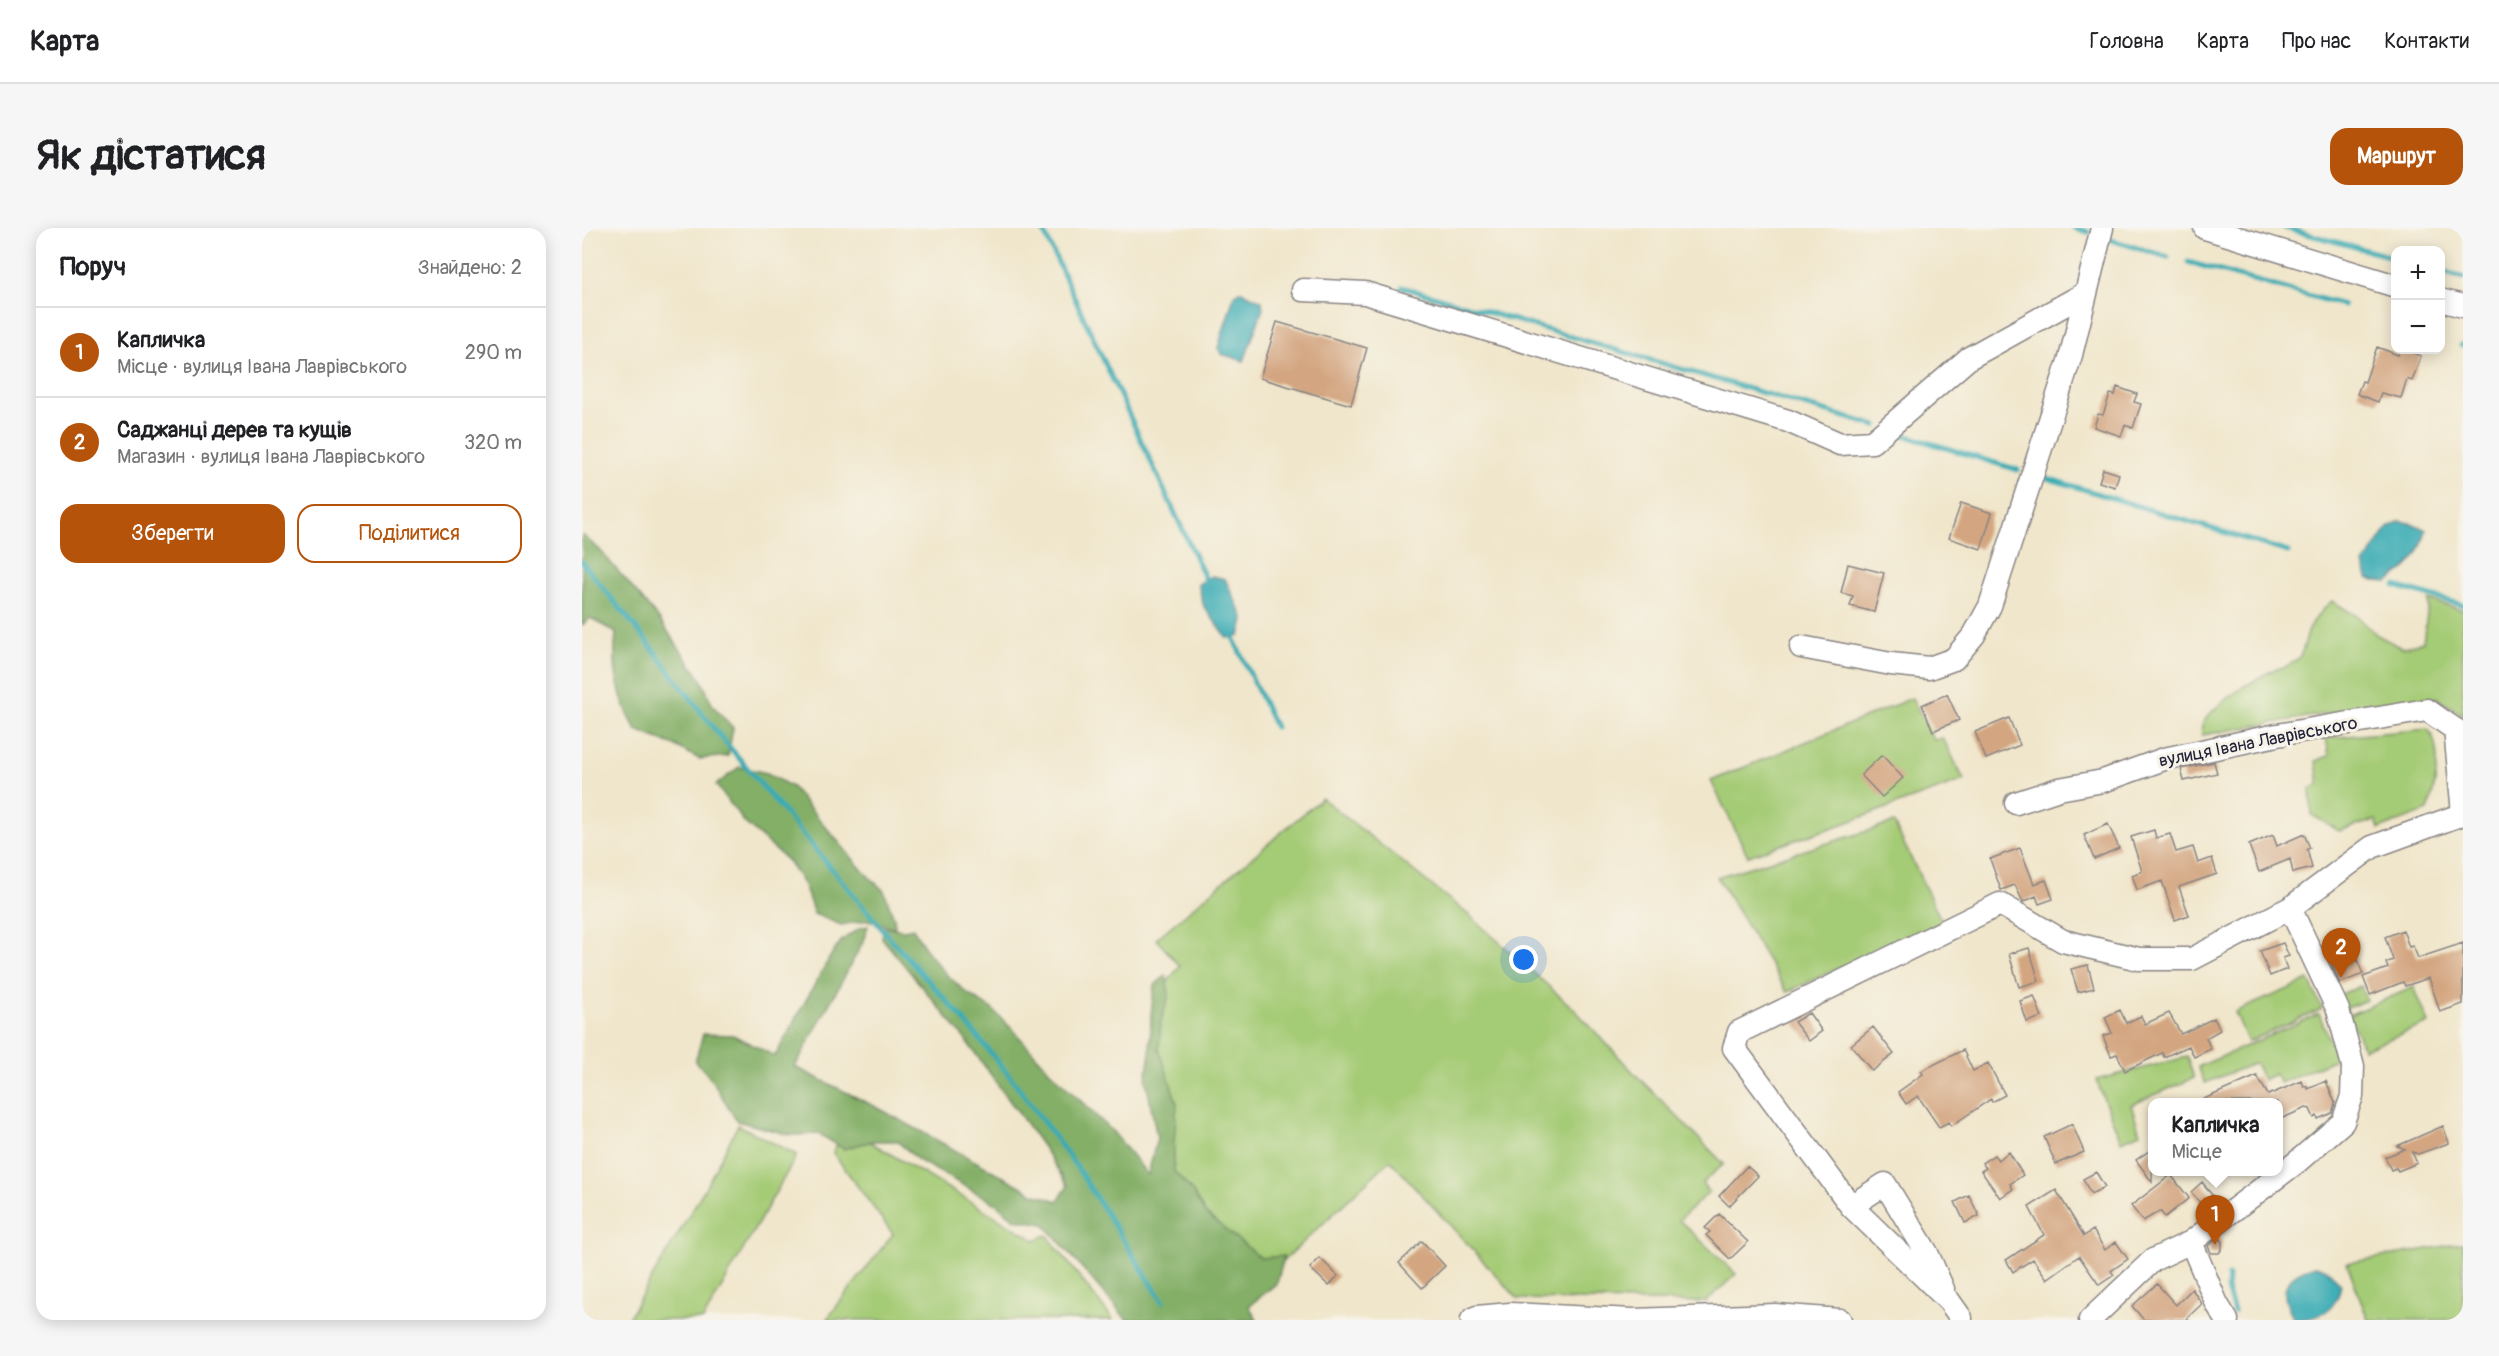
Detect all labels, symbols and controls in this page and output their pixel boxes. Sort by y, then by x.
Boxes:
text: Карта [30,24,99,59]
text: Головна [2090,28,2164,55]
text: Карта [2197,28,2249,55]
text: Про нас [2282,28,2351,55]
text: Контакти [2384,28,2469,55]
button: Маршрут [2330,128,2463,185]
text: Як дістатися [36,130,266,182]
map controls [2391,246,2445,354]
button: + [2391,246,2445,300]
text: Поруч [60,251,126,283]
text: Знайдено: 2 [418,255,522,280]
button: − [2391,300,2445,354]
text: Капличка [117,326,205,354]
text: 1 [76,340,83,365]
text: 290 m [465,340,522,365]
text: Місце · вулиця Івана Лаврівського [117,354,407,379]
text: Саджанці дерев та кущів [117,416,352,444]
text: 2 [74,430,85,455]
text: 320 m [464,430,522,455]
text: Магазин · вулиця Івана Лаврівського [117,444,425,469]
button: Зберегти [60,504,285,563]
button: Поділитися [297,504,522,563]
street label: вулиця Івана Лаврівського [2157,711,2360,773]
pin: 2 [2322,928,2360,978]
your location [1509,945,1538,974]
popup [2148,1098,2283,1176]
text: Капличка [2171,1111,2260,1139]
text: Місце [2171,1139,2222,1164]
pin: 1 [2196,1196,2234,1245]

